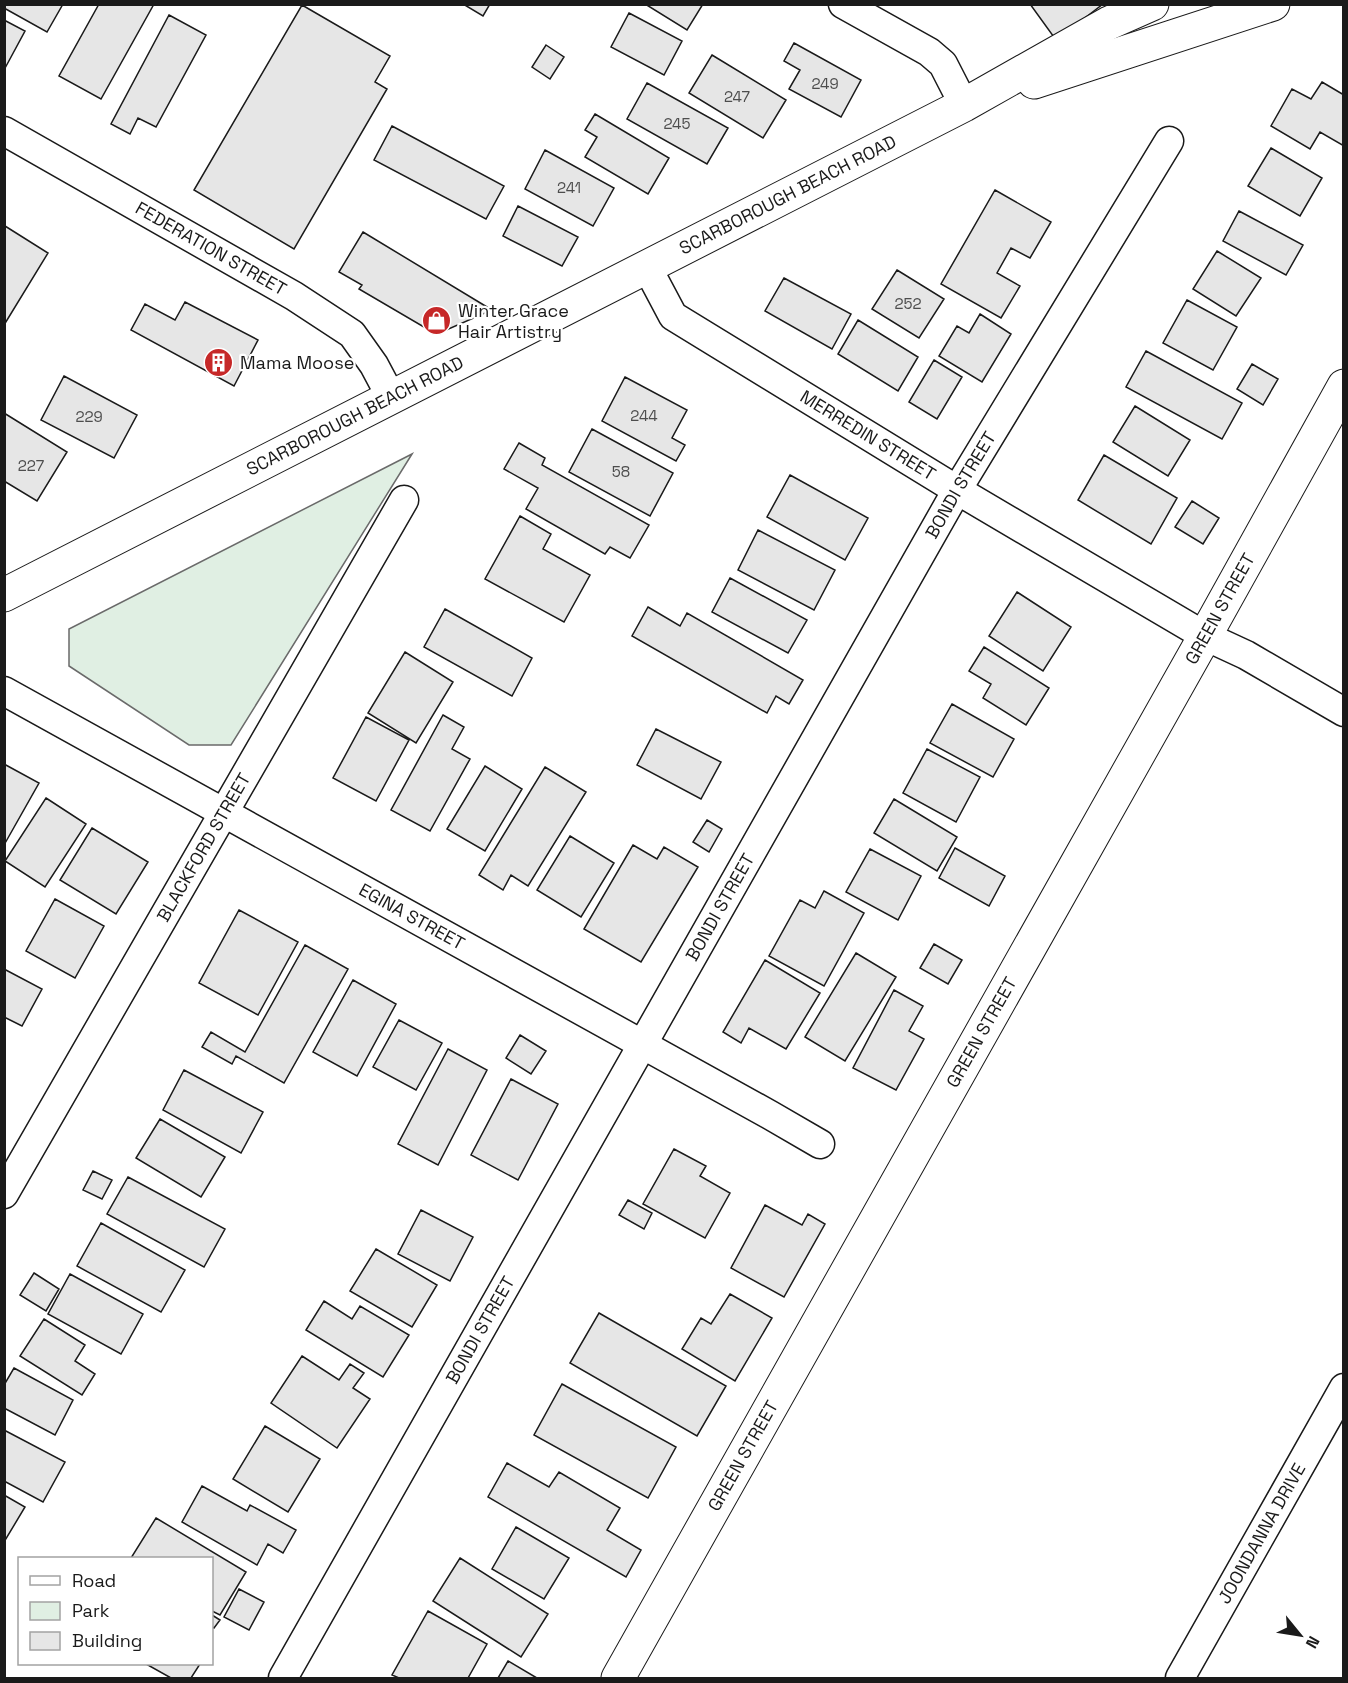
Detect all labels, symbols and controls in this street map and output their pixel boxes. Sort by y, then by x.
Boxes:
house number: 249 [811,74,839,93]
house number: 247 [724,87,750,106]
house number: 245 [664,114,690,133]
street label: SCARBOROUGH BEACH ROAD [675,130,900,259]
house number: 241 [557,178,581,197]
street label: FEDERATION STREET [131,196,291,301]
house number: 252 [895,294,921,313]
place label: Winter Grace Hair Artistry [458,299,569,343]
shop icon: Winter Grace Hair Artistry [421,305,453,337]
building icon: Mama Moose [203,347,235,379]
street label: SCARBOROUGH BEACH ROAD [242,350,467,480]
place label: Mama Moose [240,351,354,374]
street label: MERREDIN STREET [796,385,940,485]
house number: 244 [630,406,658,425]
house number: 229 [75,407,103,426]
street label: BONDI STREET [920,427,1001,542]
house number: 227 [18,456,44,475]
house number: 58 [612,462,630,481]
street label: GREEN STREET [1179,549,1260,668]
street label: BLACKFORD STREET [151,768,256,926]
street label: BONDI STREET [680,849,760,965]
street label: EGINA STREET [355,878,469,955]
street label: GREEN STREET [941,972,1022,1092]
street label: BONDI STREET [440,1272,520,1388]
street label: GREEN STREET [702,1396,783,1515]
street label: JOONDANNA DRIVE [1212,1459,1310,1608]
legend [18,1557,213,1665]
text: Road [72,1569,116,1592]
text: Park [72,1599,110,1622]
north arrow [1270,1605,1330,1665]
text: Building [72,1629,142,1652]
text: N [1301,1632,1324,1652]

